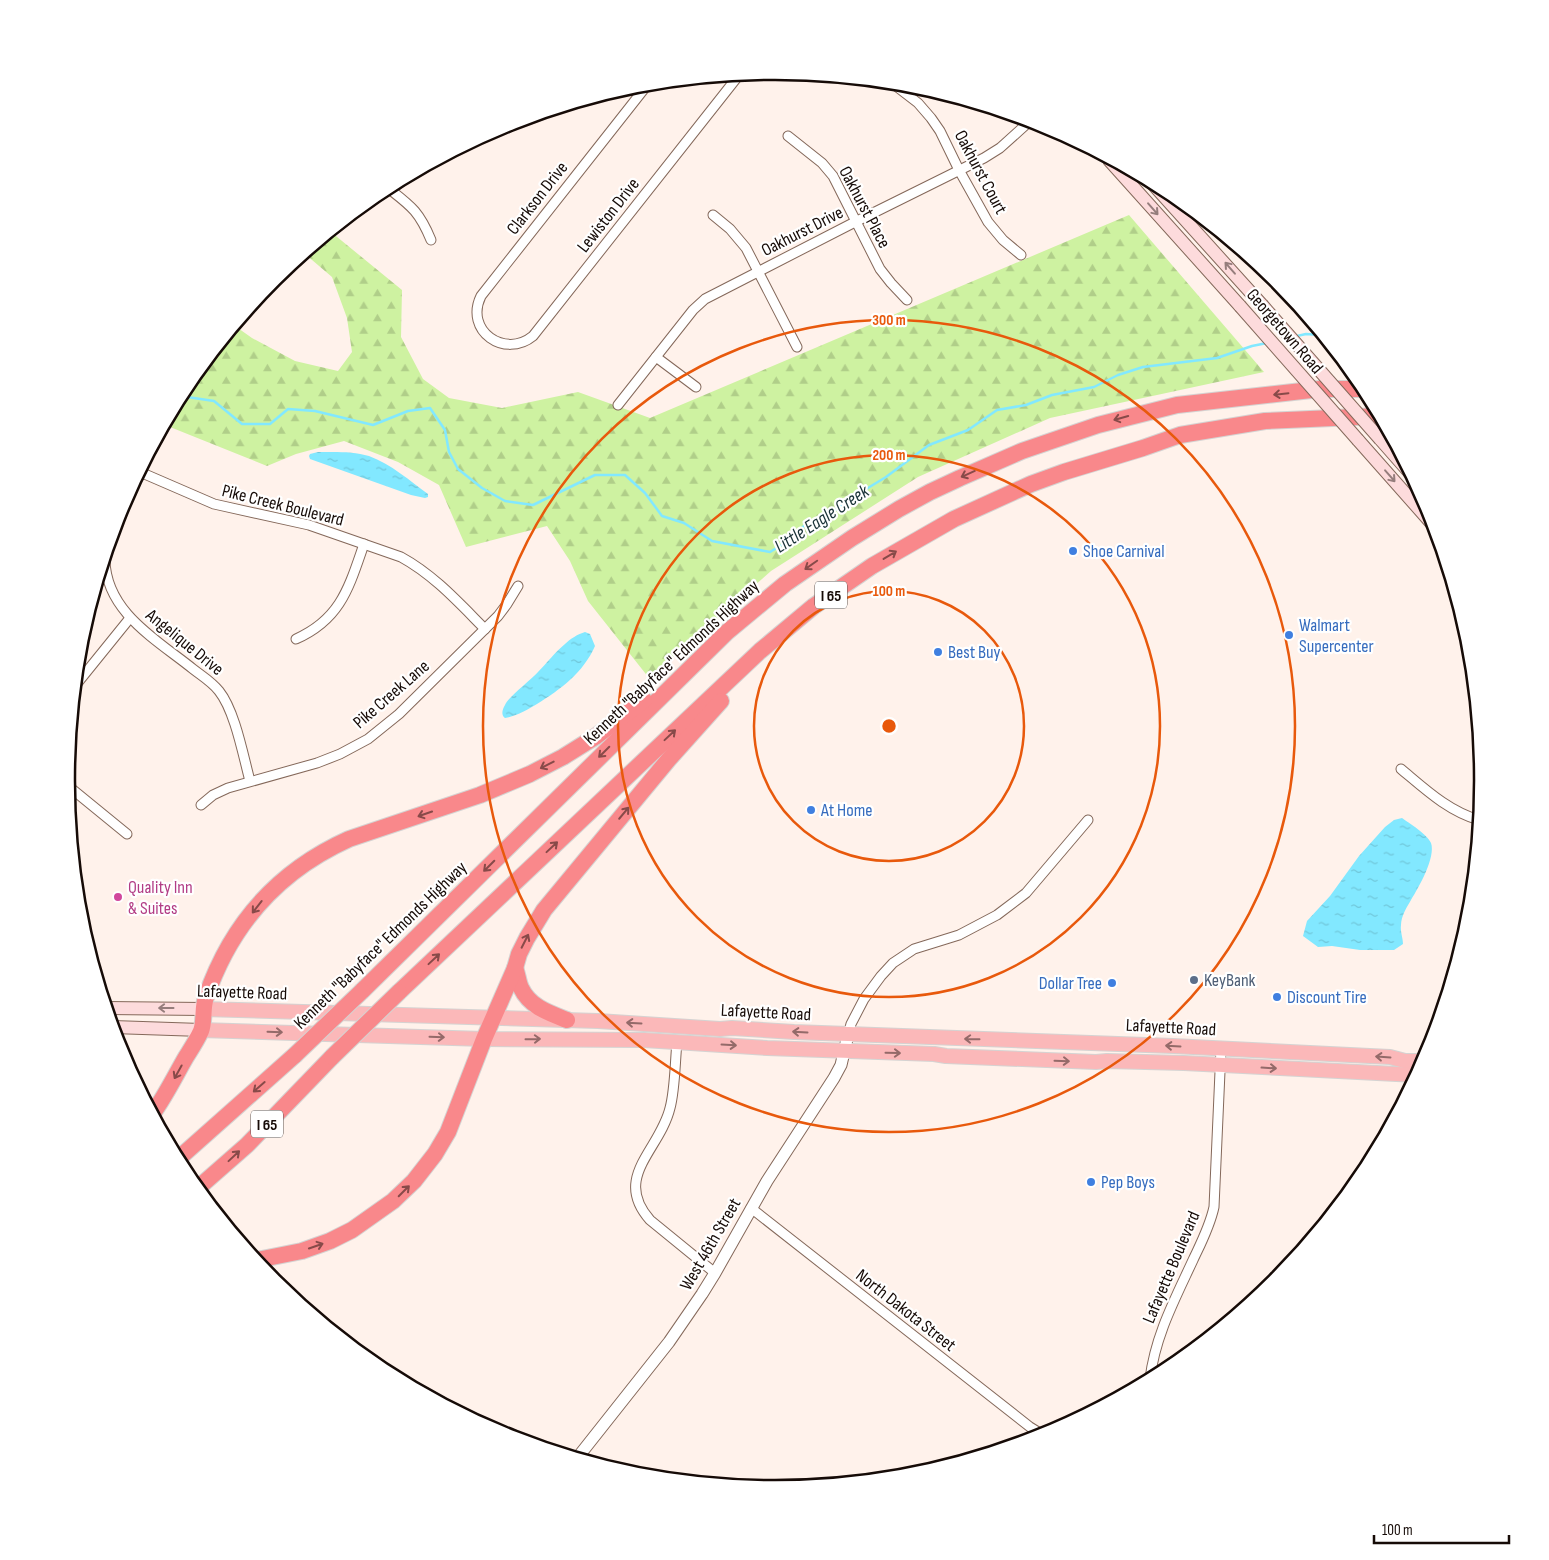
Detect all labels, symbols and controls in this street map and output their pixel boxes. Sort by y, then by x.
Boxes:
street label: Oakhurst Court [950,127,1012,218]
street label: Clarkson Drive [502,158,572,239]
street label: Oakhurst Place [834,163,895,252]
street label: Lewiston Drive [573,174,644,257]
street label: Oakhurst Drive [758,202,847,261]
one-way arrow [1147,203,1159,216]
one-way arrow [1224,262,1235,275]
street label: Georgetown Road [1242,284,1327,378]
text: 300 m [872,311,906,330]
one-way arrow [1274,389,1290,399]
one-way arrow [1113,414,1129,424]
text: 200 m [872,446,906,465]
one-way arrow [961,469,976,479]
one-way arrow [1384,470,1395,483]
street label: Pike Creek Boulevard [220,480,346,531]
water label: Little Eagle Creek [770,480,874,558]
place label: Shoe Carnival [1083,541,1165,562]
marker: Shoe Carnival [1067,545,1079,557]
one-way arrow [883,550,897,560]
one-way arrow [804,560,818,570]
street label: Kenneth "Babyface" Edmonds Highway [579,575,763,749]
road number: I 65 [815,582,847,608]
text: 100 m [873,582,905,601]
street label: Angelique Drive [141,604,228,680]
place label: Walmart Supercenter [1299,615,1374,657]
marker: Walmart Supercenter [1283,629,1295,641]
place label: Best Buy [948,642,1001,663]
marker: Best Buy [932,646,944,658]
street label: Pike Creek Lane [349,656,434,733]
centre of rings [880,717,898,735]
one-way arrow [664,729,677,741]
one-way arrow [598,746,611,758]
one-way arrow [540,761,555,770]
place label: At Home [820,800,873,821]
marker: At Home [805,804,817,816]
one-way arrow [618,806,630,819]
one-way arrow [417,809,433,819]
one-way arrow [546,841,559,853]
street label: Kenneth "Babyface" Edmonds Highway [290,857,471,1034]
one-way arrow [483,860,495,872]
place label: Quality Inn & Suites [128,877,193,919]
marker: Quality Inn & Suites [112,891,124,903]
one-way arrow [251,901,262,914]
one-way arrow [520,934,530,949]
one-way arrow [428,953,441,965]
place label: KeyBank [1204,970,1256,991]
place label: Dollar Tree [1039,973,1102,994]
marker: KeyBank [1188,974,1200,986]
marker: Dollar Tree [1106,977,1118,989]
street label: Lafayette Road [196,980,287,1005]
place label: Discount Tire [1287,987,1367,1008]
marker: Discount Tire [1271,991,1283,1003]
street label: Lafayette Road [720,1000,812,1025]
one-way arrow [158,1003,174,1013]
street label: Lafayette Road [1125,1015,1217,1040]
one-way arrow [626,1019,642,1028]
one-way arrow [266,1027,282,1037]
one-way arrow [792,1028,808,1037]
one-way arrow [428,1032,445,1042]
one-way arrow [524,1034,540,1043]
one-way arrow [964,1034,980,1044]
one-way arrow [720,1041,736,1050]
one-way arrow [1165,1041,1182,1051]
one-way arrow [884,1048,901,1058]
one-way arrow [1376,1052,1392,1062]
one-way arrow [1053,1056,1069,1066]
one-way arrow [1261,1063,1277,1072]
one-way arrow [173,1064,183,1079]
one-way arrow [252,1082,265,1093]
road number: I 65 [251,1110,283,1138]
one-way arrow [228,1150,241,1162]
place label: Pep Boys [1101,1172,1155,1193]
marker: Pep Boys [1085,1176,1097,1188]
one-way arrow [398,1185,410,1197]
street label: West 46th Street [676,1194,746,1294]
street label: Lafayette Boulevard [1138,1208,1205,1326]
one-way arrow [308,1241,324,1250]
street label: North Dakota Street [852,1265,960,1356]
scale bar [1374,1512,1509,1544]
text: 100 m [1382,1521,1413,1540]

